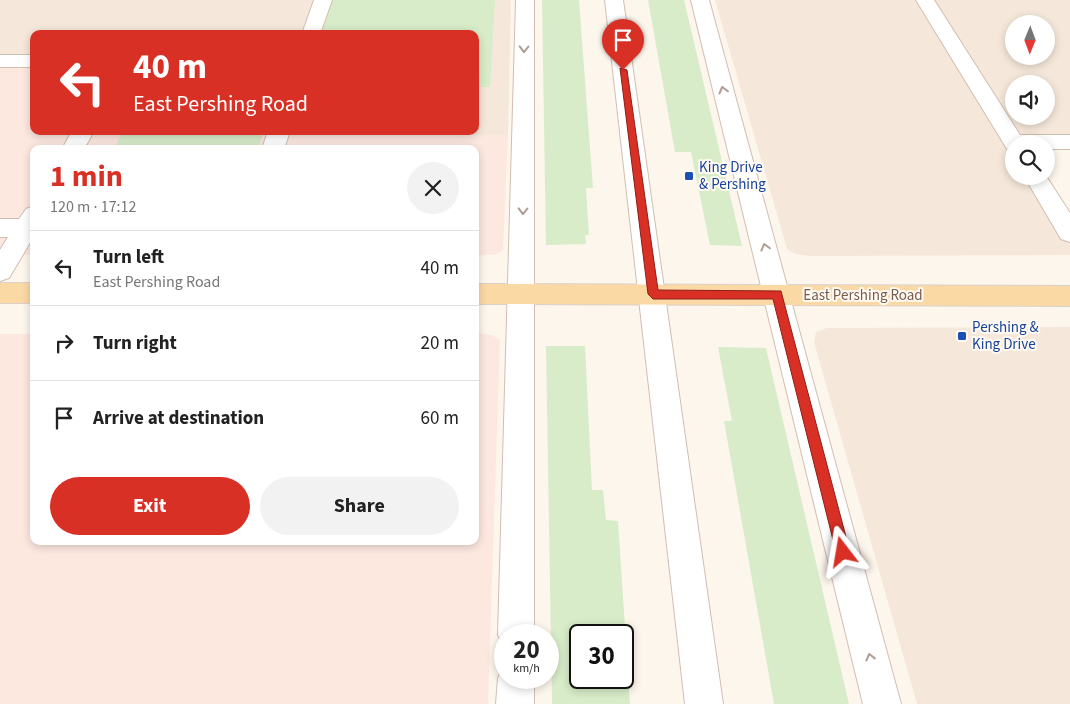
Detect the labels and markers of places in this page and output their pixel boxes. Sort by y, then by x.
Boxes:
pin [602,19,644,70]
place label: King Drive & Pershing [699,157,766,195]
marker: King Drive & Pershing [683,170,695,182]
place label: Pershing & King Drive [972,317,1039,355]
marker: Pershing & King Drive [956,330,968,342]

